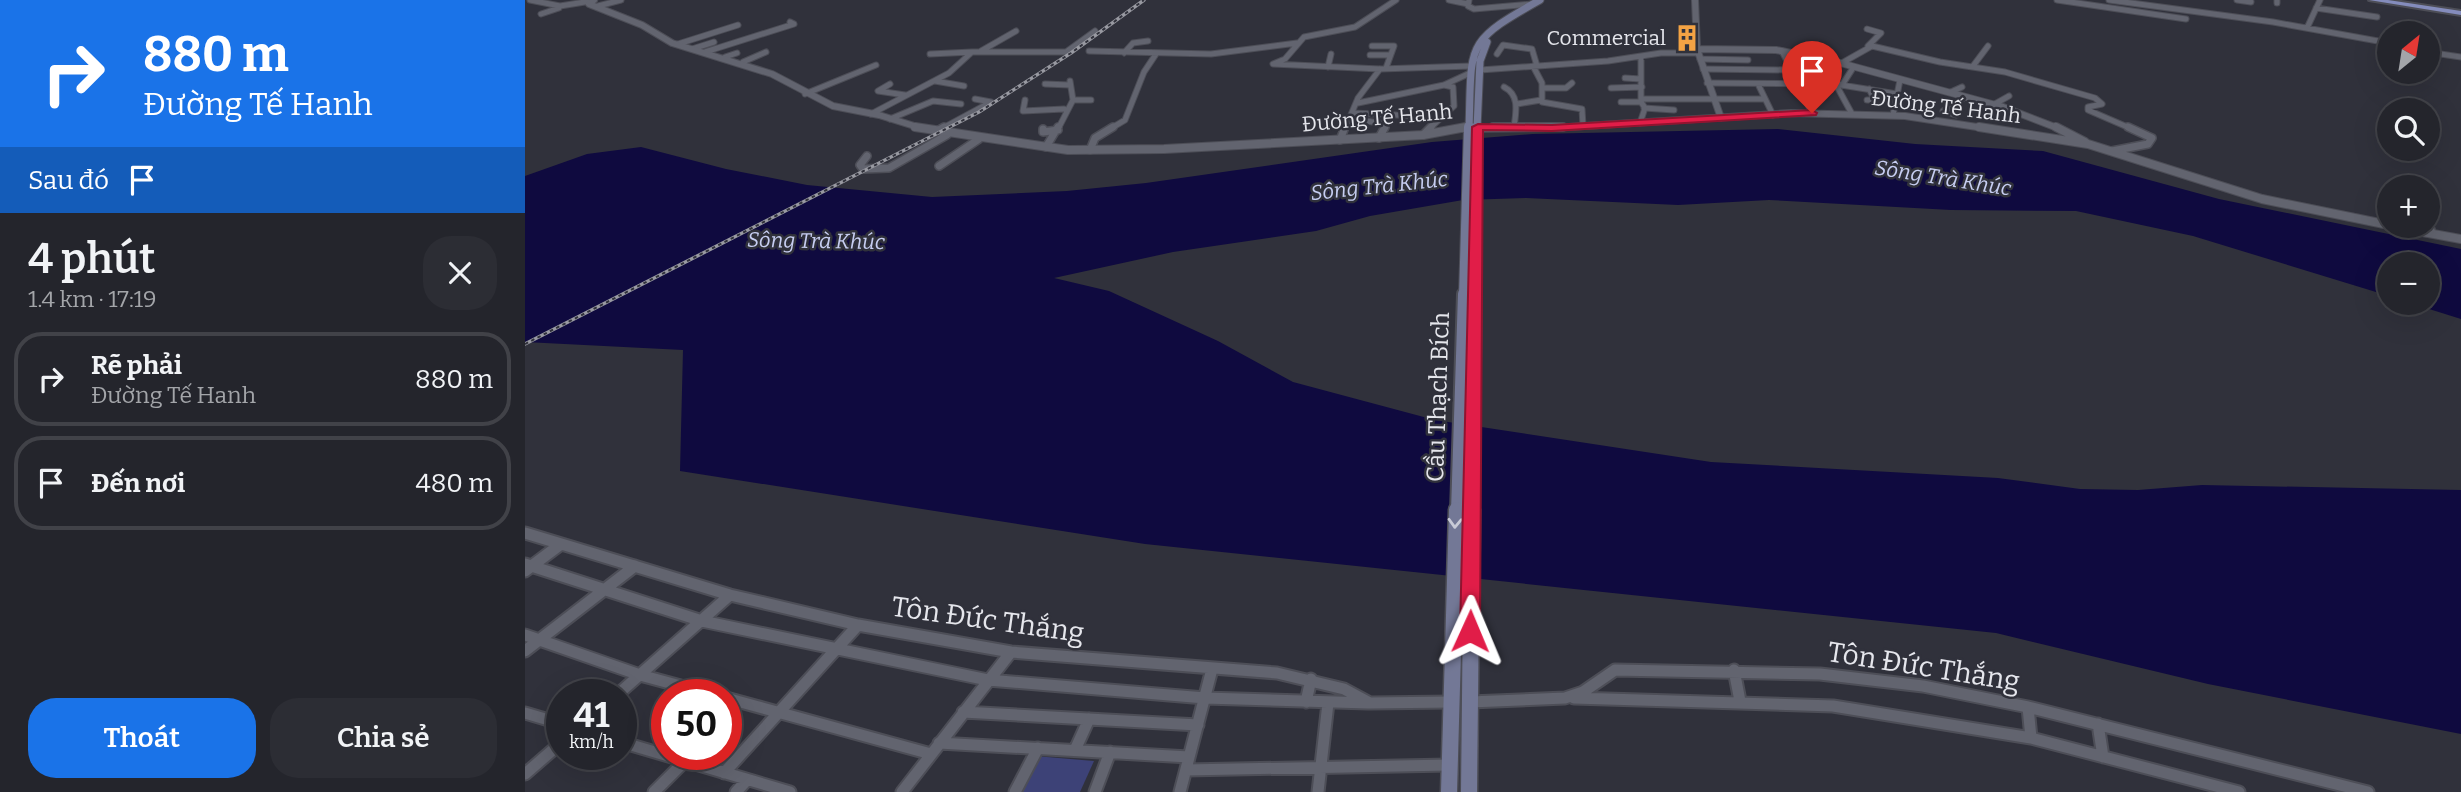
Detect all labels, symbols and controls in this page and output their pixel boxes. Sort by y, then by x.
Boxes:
north arrow [2377,21,2439,84]
map controls [2377,21,2440,315]
building icon: Commercial [1672,23,1702,53]
text: 880 m [143,25,289,84]
place label: Commercial [1547,25,1666,51]
icon: right [28,28,119,119]
pin [1782,41,1842,113]
icon: arrive [1793,52,1831,90]
text: Đường Tế Hanh [143,85,373,123]
street label: Đường Tế Hanh [1870,85,2022,129]
street label: Đường Tế Hanh [1301,98,1453,138]
button: search [2377,98,2440,161]
water label: Sông Trà Khúc [1873,154,2013,202]
icon: arrive [123,161,161,199]
text: Sau đó [28,165,109,196]
water label: Sông Trà Khúc [1309,166,1449,206]
button: + [2377,175,2440,238]
water label: Sông Trà Khúc [747,227,885,255]
text: 4 phút [28,234,155,284]
button: close [423,236,497,310]
button: − [2377,252,2440,315]
text: 1.4 km · 17:19 [28,285,157,313]
street label: Cầu Thạch Bích [1421,311,1455,483]
text: Rẽ phải [91,350,182,381]
icon: right [32,360,70,398]
text: 880 m [415,364,493,395]
text: Đường Tế Hanh [91,381,256,409]
icon: arrive [32,464,70,502]
text: Đến nơi [91,468,185,499]
text: 480 m [416,468,493,499]
one-way arrow [1448,518,1463,529]
street label: Tôn Đức Thắng [890,590,1086,649]
position arrow [1433,594,1507,668]
street label: Tôn Đức Thắng [1825,635,2022,698]
speed limit sign: 50 [651,679,742,770]
text: 41 [573,694,610,736]
button: Thoát [28,698,256,778]
button: Chia sẻ [270,698,497,778]
text: km/h [569,731,614,753]

